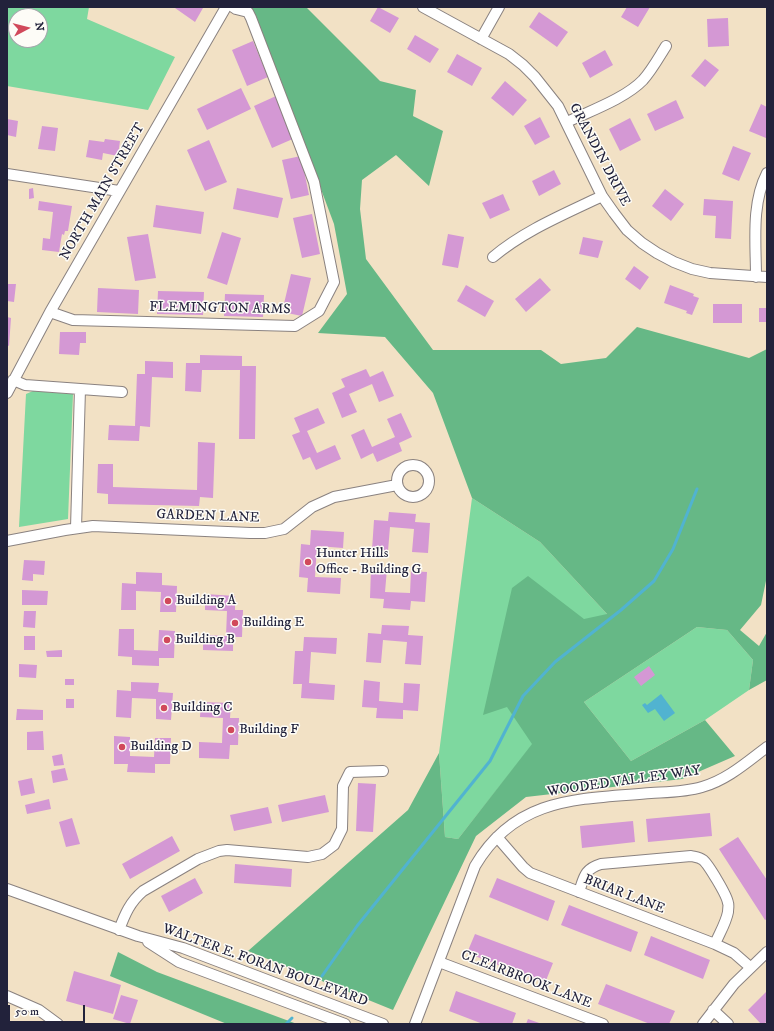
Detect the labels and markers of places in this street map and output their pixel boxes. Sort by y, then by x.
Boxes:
place label: Hunter Hills Office - Building G [316,546,421,578]
marker: Hunter Hills Office - Building G [303,557,313,567]
place label: Building A [176,593,236,609]
marker: Building A [163,596,173,606]
place label: Building E [243,615,304,631]
marker: Building E [230,618,240,628]
place label: Building B [175,632,235,648]
marker: Building B [162,635,172,645]
place label: Building C [172,700,232,716]
marker: Building C [159,703,169,713]
place label: Building F [239,722,299,738]
marker: Building F [226,725,236,735]
place label: Building D [130,739,192,755]
marker: Building D [117,742,127,752]

